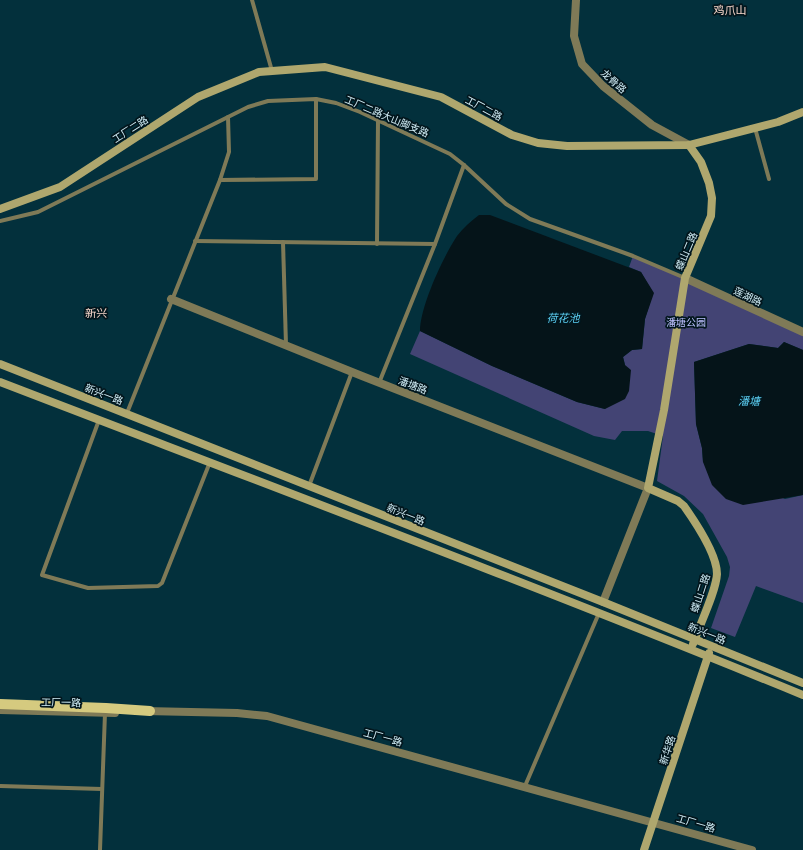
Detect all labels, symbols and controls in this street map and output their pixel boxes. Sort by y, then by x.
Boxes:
district label: 鸡爪山 [714,4,747,16]
street label: 龙骨路 [599,67,628,95]
street label: 工厂二路大山脚支路 [343,94,430,139]
street label: 工厂二路 [464,94,504,123]
street label: 工厂二路 [111,114,150,145]
street label: 蝶山二路 [674,231,699,272]
street label: 莲湖路 [732,285,764,308]
district label: 新兴 [85,307,107,319]
water label: 荷花池 [547,312,580,324]
park label: 潘塘公园 [666,317,706,328]
street label: 潘塘路 [397,375,429,396]
street label: 新兴一路 [83,382,124,407]
water label: 潘塘 [738,395,762,407]
street label: 新兴一路 [385,502,426,527]
street label: 蝶山二路 [689,572,712,614]
street label: 新兴一路 [686,621,727,646]
street label: 工厂一路 [41,697,81,708]
street label: 工厂一路 [362,727,404,748]
street label: 新华路 [658,734,677,766]
street label: 工厂一路 [675,813,717,834]

